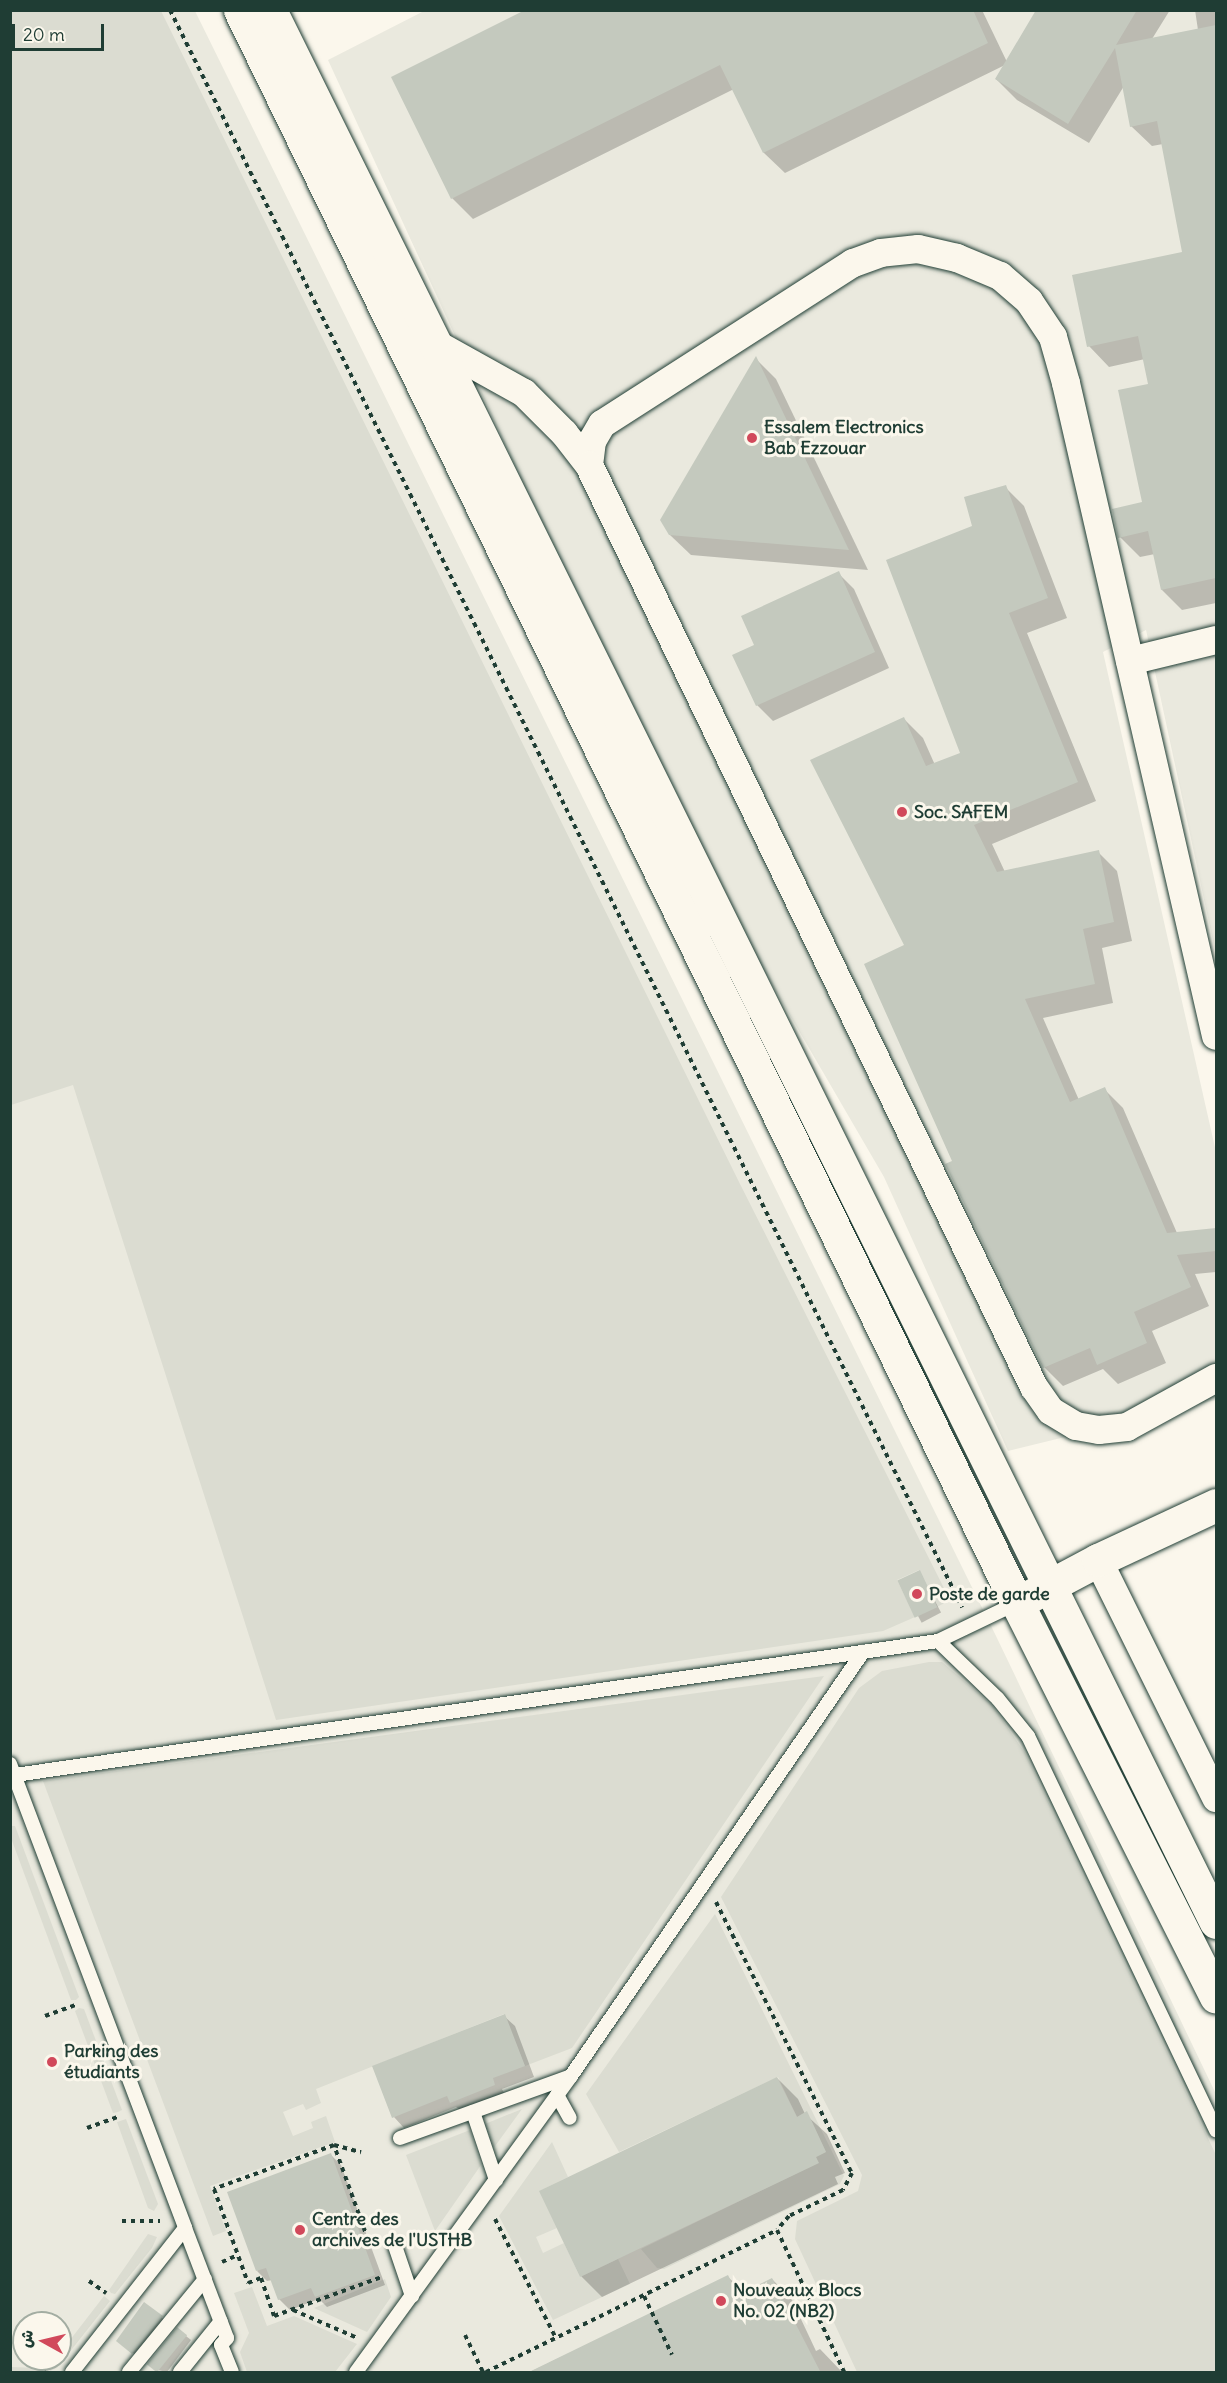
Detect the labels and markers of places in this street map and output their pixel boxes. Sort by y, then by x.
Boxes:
place label: Essalem Electronics Bab Ezzouar [764,417,924,460]
marker: Essalem Electronics Bab Ezzouar [745,431,759,445]
place label: Soc. SAFEM [914,801,1008,823]
marker: Soc. SAFEM [895,805,909,819]
place label: Poste de garde [929,1583,1050,1605]
marker: Poste de garde [910,1587,924,1601]
place label: Parking des étudiants [64,2041,158,2084]
marker: Parking des étudiants [45,2055,59,2069]
place label: Centre des archives de l'USTHB [312,2209,472,2252]
marker: Centre des archives de l'USTHB [293,2223,307,2237]
place label: Nouveaux Blocs No. 02 (NB2) [733,2280,861,2322]
marker: Nouveaux Blocs No. 02 (NB2) [714,2294,728,2308]

